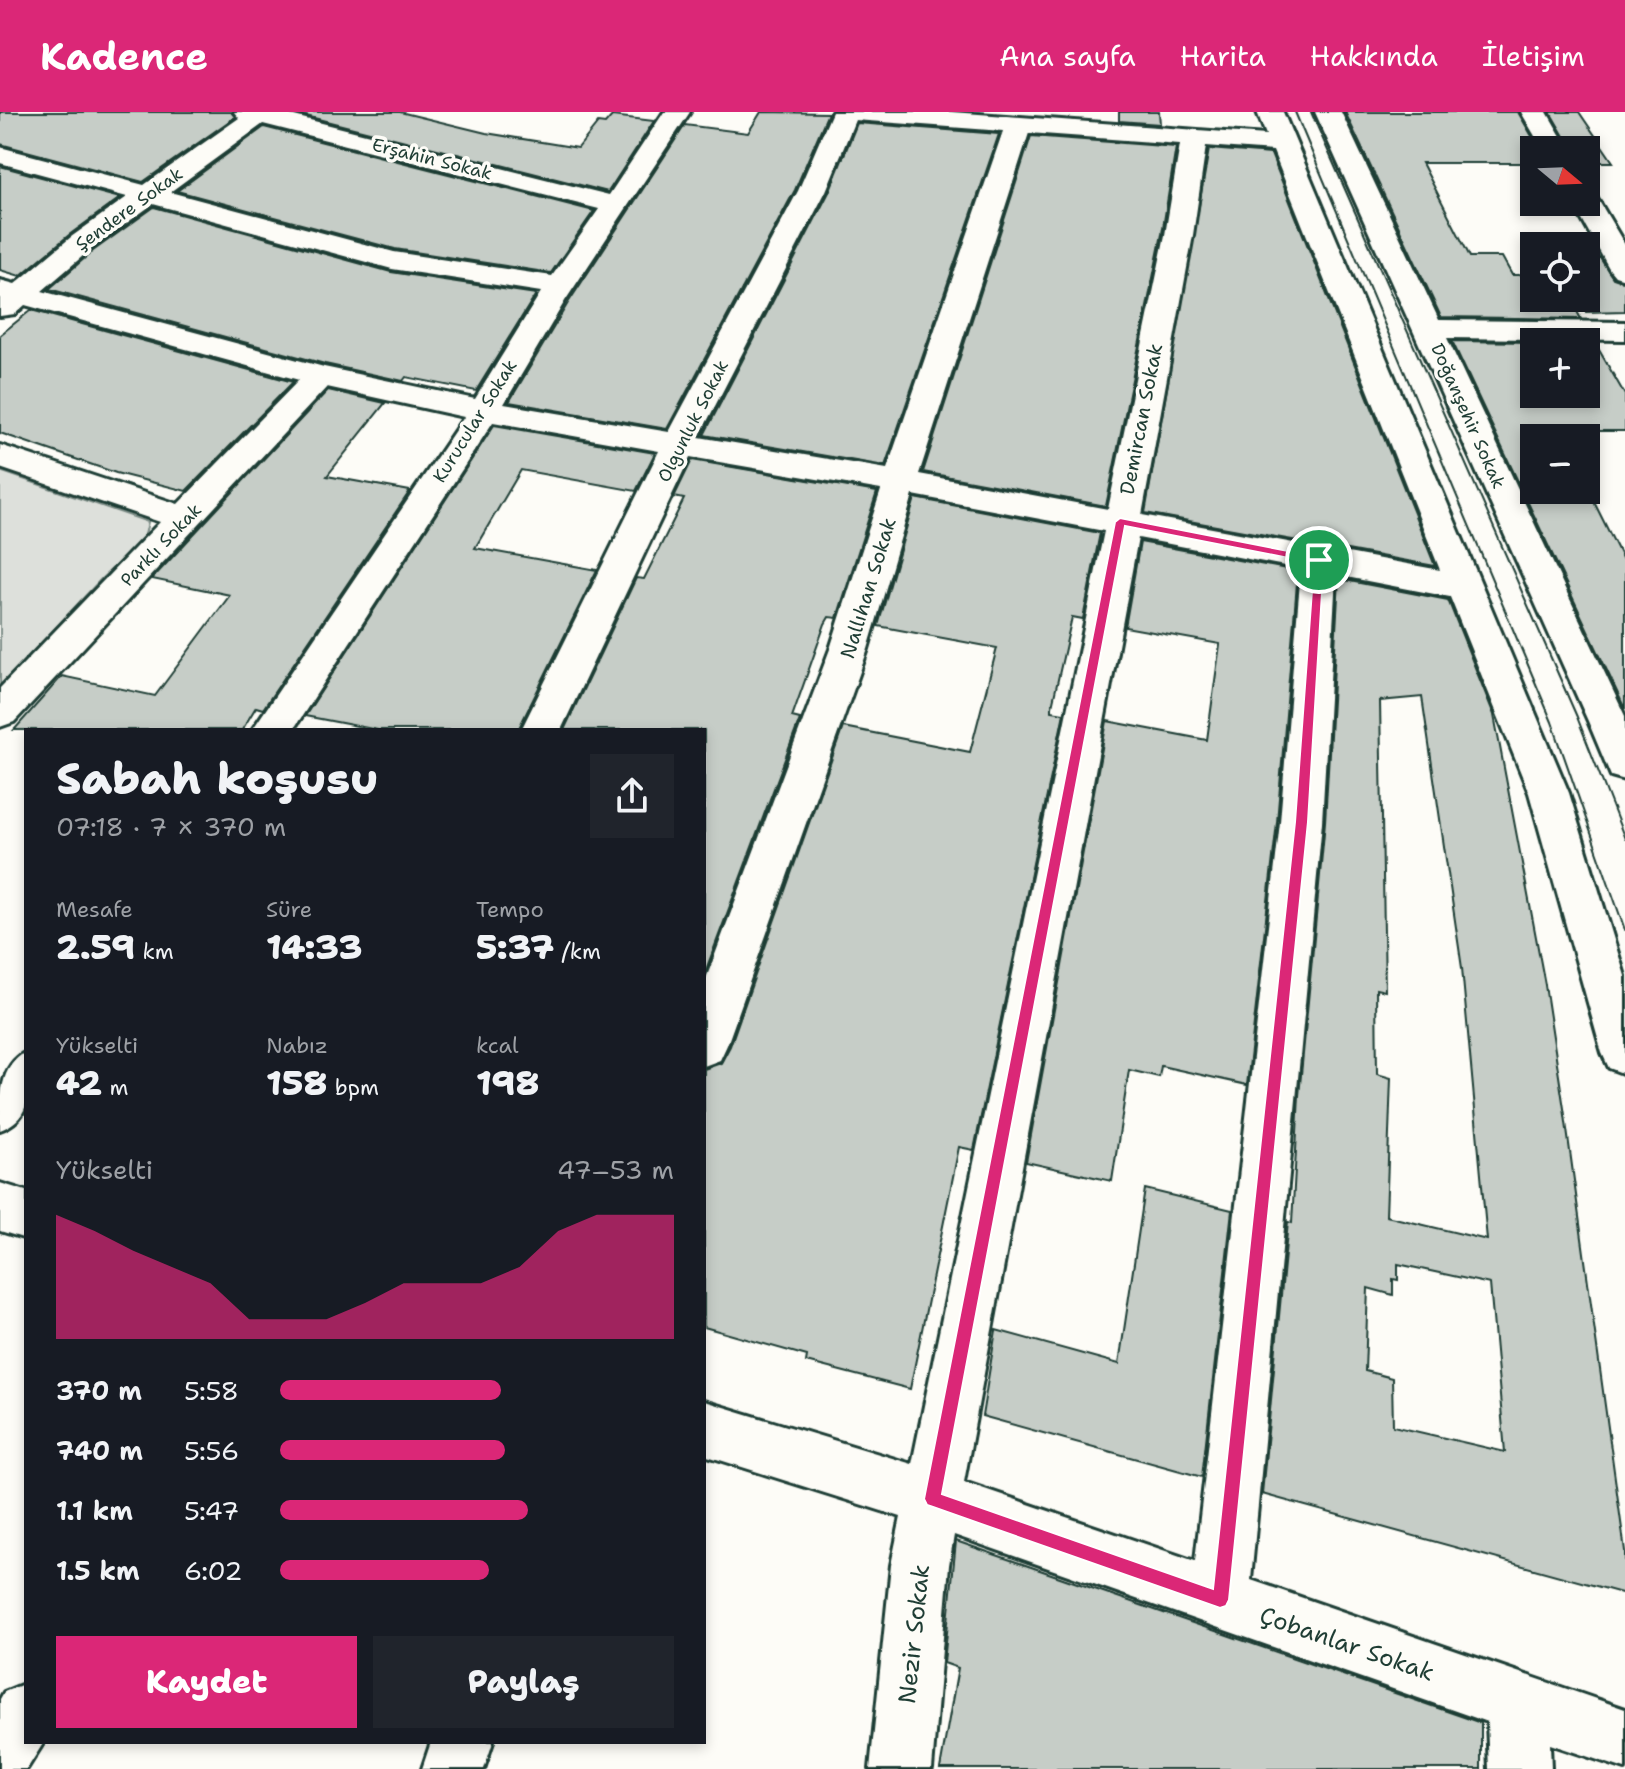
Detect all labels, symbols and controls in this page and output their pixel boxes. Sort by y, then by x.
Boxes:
text: Kadence [40,31,208,82]
text: Ana sayfa [999,37,1136,75]
text: Harita [1180,37,1266,75]
text: Hakkında [1310,37,1438,75]
text: İletişim [1482,37,1585,75]
street label: Erşahin Sokak [369,132,495,186]
north arrow [1520,136,1600,216]
map controls [1520,136,1600,504]
street label: Şendere Sokak [70,162,188,256]
button: locate [1520,232,1600,312]
button: + [1520,328,1600,408]
street label: Doğanşehir Sokak [1425,340,1511,492]
street label: Demircan Sokak [1114,341,1168,497]
street label: Kurucular Sokak [427,355,523,487]
street label: Olgunluk Sokak [652,356,734,486]
button: − [1520,424,1600,504]
street label: Parklı Sokak [115,498,207,592]
street label: Nallıhan Sokak [834,514,902,662]
pin [1285,526,1353,594]
icon: arrive [1297,538,1341,582]
text: Sabah koşusu [56,749,379,808]
button: share [590,754,674,838]
text: 07:18 · 7 × 370 m [56,809,286,844]
text: Mesafe [56,895,133,924]
text: Süre [266,895,312,924]
text: Tempo [476,895,544,924]
text: 2.59 [56,924,135,970]
text: 14:33 [266,924,362,970]
text: 5:37 [476,924,554,970]
text: km [135,937,174,966]
text: /km [554,937,601,966]
text: Yükselti [56,1031,138,1060]
text: Nabız [266,1031,328,1060]
text: kcal [476,1031,519,1060]
text: 42 [56,1060,102,1106]
text: 158 [266,1060,327,1106]
text: 198 [476,1060,539,1106]
text: m [102,1073,128,1102]
text: bpm [327,1073,379,1102]
text: Yükselti [56,1152,153,1187]
text: 47–53 m [557,1152,674,1187]
text: 370 m [56,1373,142,1408]
text: 5:58 [184,1373,239,1408]
text: 740 m [56,1433,143,1468]
text: 5:56 [184,1433,239,1468]
text: 1.1 km [56,1493,133,1528]
text: 5:47 [184,1493,239,1528]
text: 1.5 km [56,1553,140,1588]
text: 6:02 [184,1553,242,1588]
street label: Nezir Sokak [891,1563,937,1705]
street label: Çobanlar Sokak [1256,1599,1438,1689]
button: Kaydet [56,1636,357,1728]
button: Paylaş [373,1636,674,1728]

